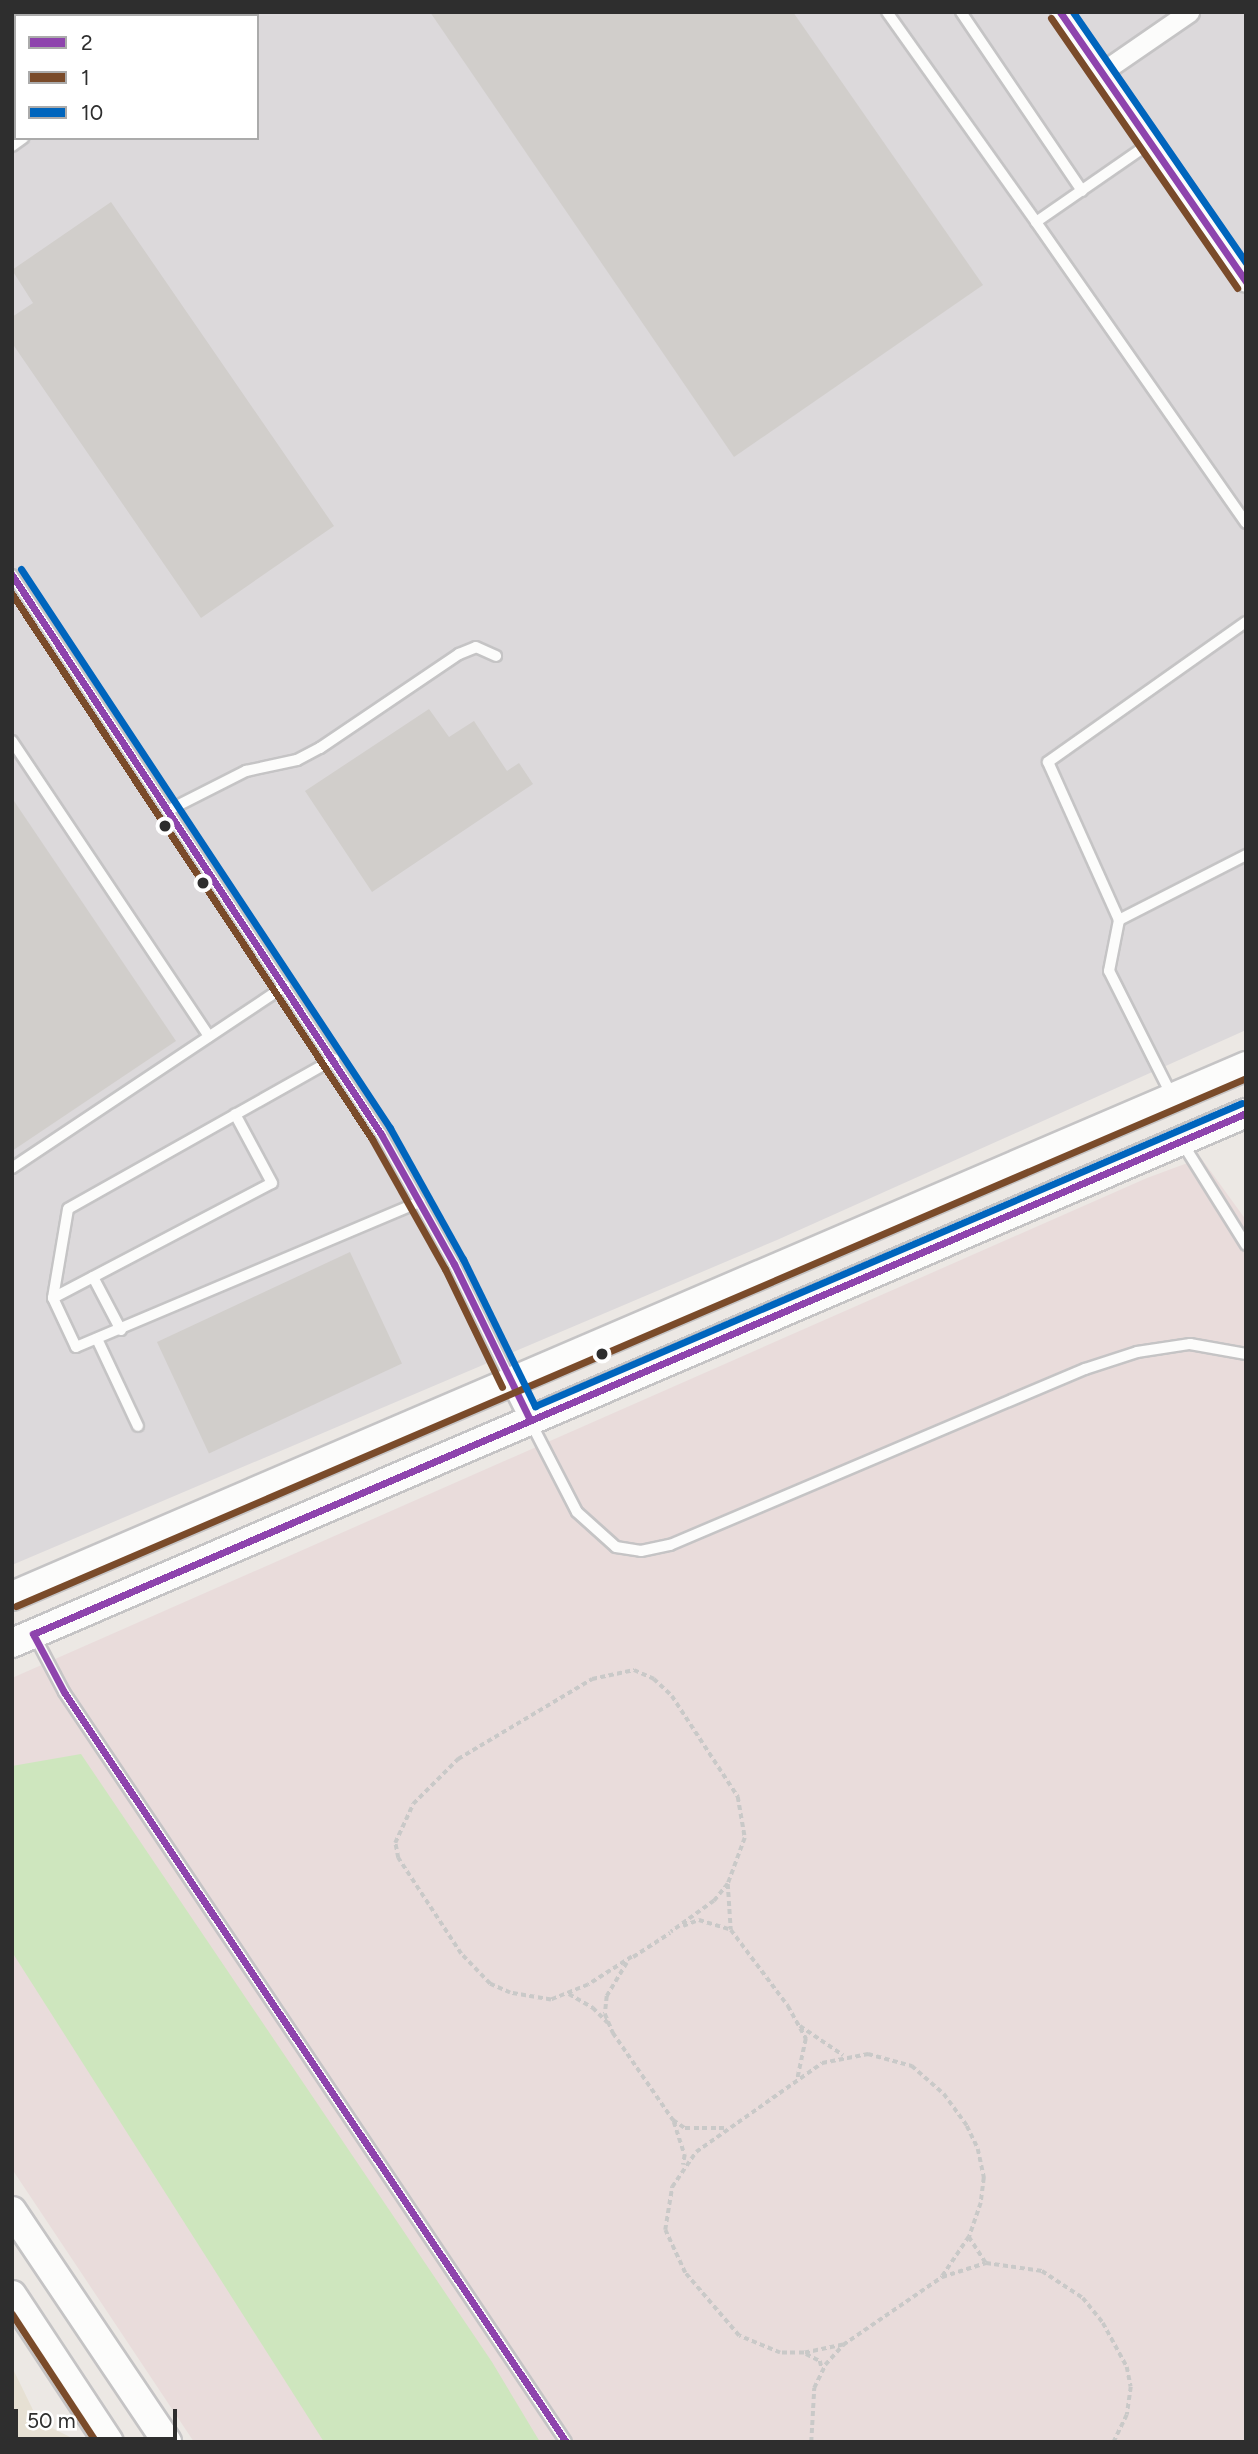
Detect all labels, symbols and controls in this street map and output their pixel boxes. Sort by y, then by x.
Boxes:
legend [14,14,259,140]
text: 2 [81,30,93,55]
text: 1 [81,65,90,90]
text: 10 [81,100,103,125]
unlabelled marker [158,819,172,833]
unlabelled marker [196,876,210,890]
unlabelled marker [595,1347,609,1361]
scale bar [18,2394,180,2438]
text: 50 m [27,2408,76,2433]

